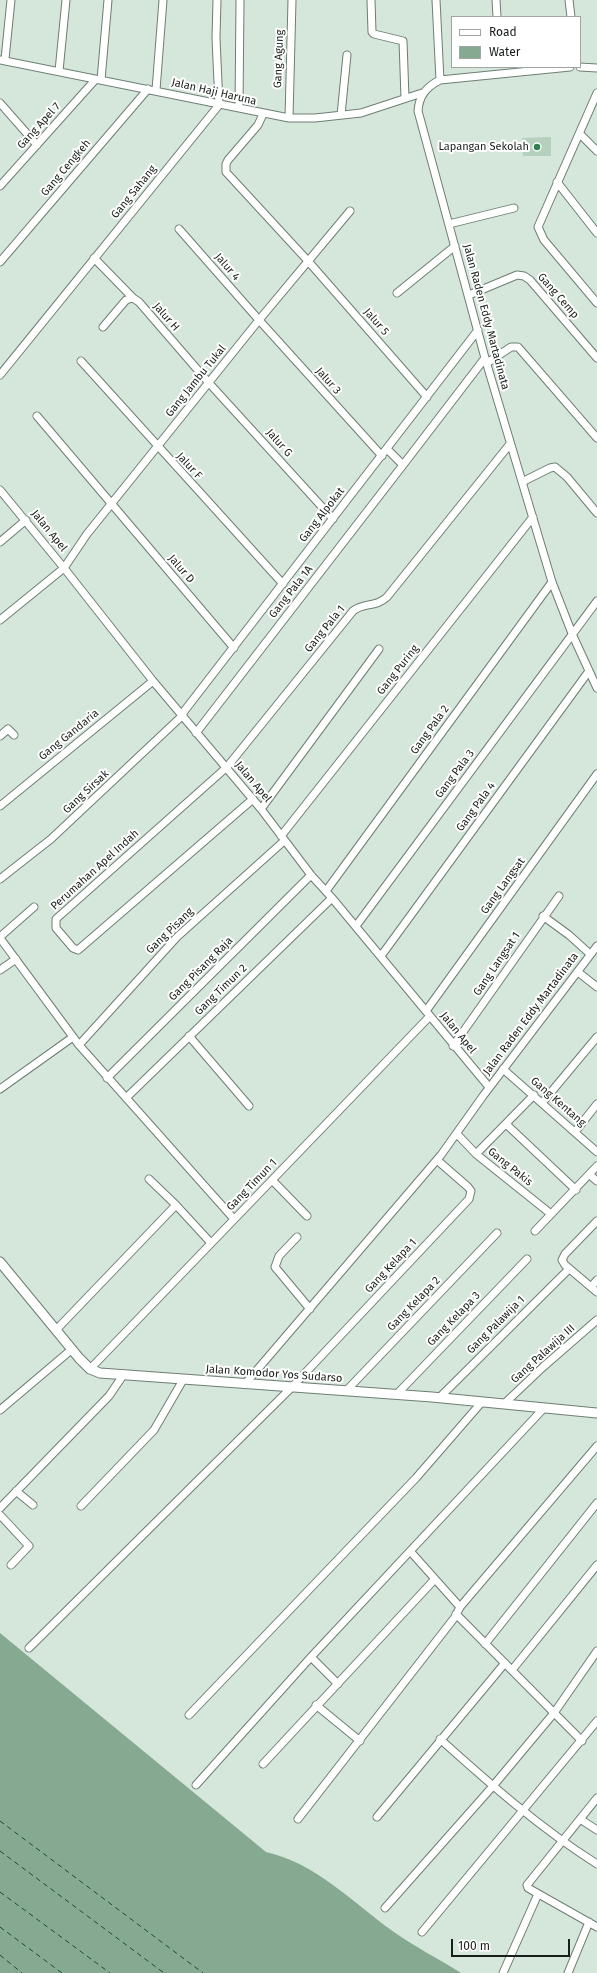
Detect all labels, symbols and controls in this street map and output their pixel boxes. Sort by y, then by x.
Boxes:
legend [451,16,581,68]
text: Road [489,25,517,39]
street label: Gang Agung [271,30,287,88]
text: Water [489,45,520,59]
street label: Jalan Haji Haruna [170,76,258,108]
street label: Gang Apel 7 [15,100,63,152]
street label: Gang Cengkeh [38,137,94,199]
place label: Lapangan Sekolah [438,140,529,154]
marker: Lapangan Sekolah [532,142,542,152]
street label: Gang Sahang [109,163,159,221]
street label: Jalan Raden Eddy Martadinata [460,243,512,391]
street label: Jalur 4 [212,251,242,283]
street label: Gang Cemp [535,271,581,321]
street label: Jalur H [150,300,182,334]
street label: Jalur 5 [361,306,391,338]
street label: Gang Jambu Tukal [163,342,229,420]
street label: Jalur 3 [313,365,343,397]
street label: Jalur G [263,426,295,460]
street label: Jalur F [173,450,205,482]
street label: Gang Alpokat [297,485,347,545]
street label: Jalan Apel [28,507,70,555]
street label: Jalur D [165,552,197,586]
street label: Gang Pala 1A [266,563,316,621]
street label: Gang Pala 1 [302,603,348,655]
street label: Gang Puring [374,642,422,698]
street label: Gang Pala 2 [408,703,452,757]
street label: Gang Gandaria [36,707,102,763]
street label: Gang Pala 3 [433,747,477,801]
street label: Jalan Apel [232,759,274,805]
street label: Gang Sirsak [60,767,112,817]
street label: Gang Pala 4 [454,780,498,834]
street label: Perumahan Apel Indah [48,827,142,913]
street label: Gang Langsat [478,855,528,917]
street label: Gang Pisang [144,905,196,957]
street label: Gang Langsat 1 [471,930,523,998]
street label: Gang Pisang Raja [166,934,236,1004]
street label: Jalan Raden Eddy Martadinata [481,950,581,1078]
street label: Gang Timun 2 [192,962,250,1018]
street label: Jalan Apel [437,1009,479,1057]
street label: Gang Kentang [528,1074,588,1130]
street label: Gang Pakis [485,1145,535,1189]
street label: Gang Timun 1 [224,1156,280,1214]
street label: Gang Kelapa 1 [362,1236,420,1296]
street label: Gang Kelapa 2 [385,1274,443,1334]
street label: Gang Kelapa 3 [425,1289,483,1349]
street label: Gang Palawija 1 [464,1293,528,1357]
street label: Gang Palawija III [508,1322,578,1386]
street label: Jalan Komodor Yos Sudarso [205,1363,343,1385]
scale bar [453,1931,572,1957]
text: 100 m [458,1939,490,1953]

